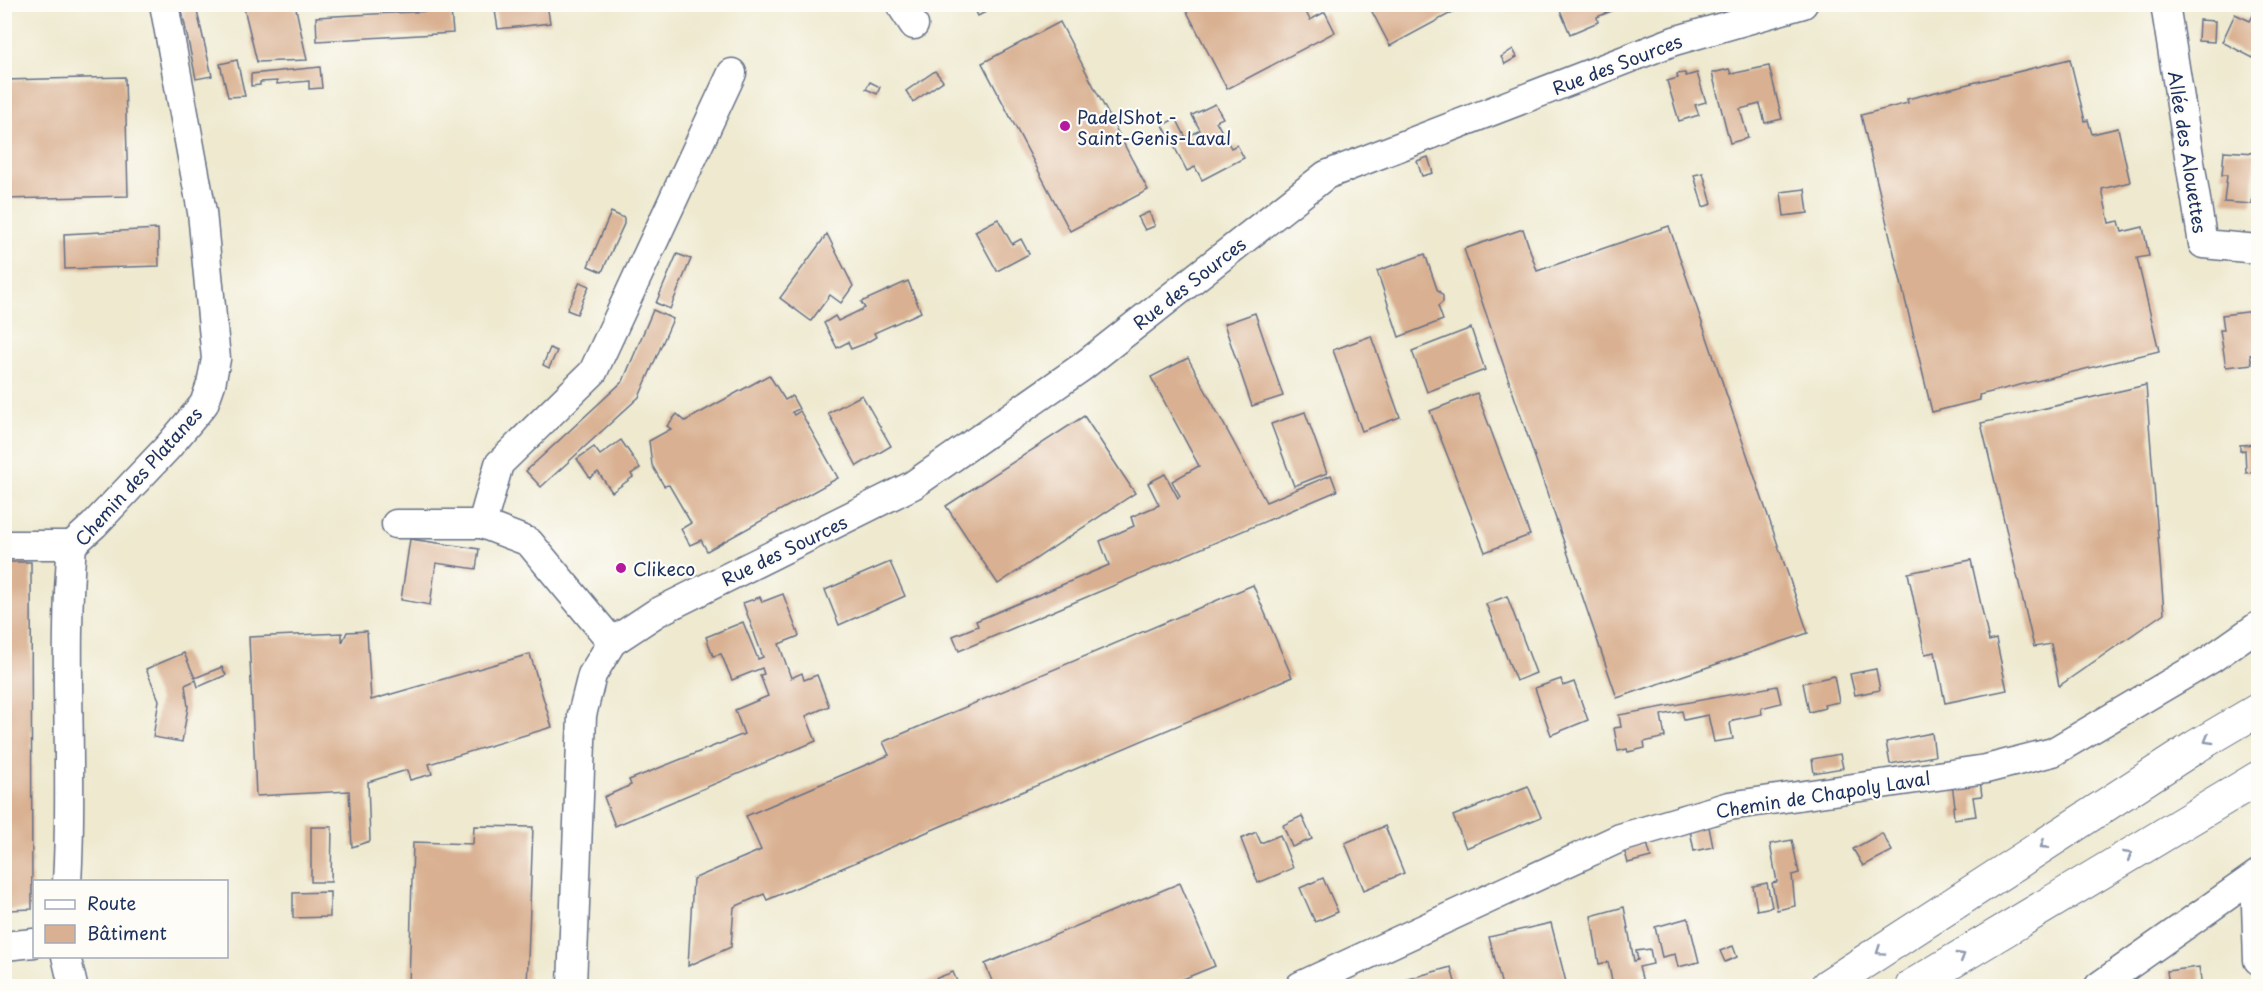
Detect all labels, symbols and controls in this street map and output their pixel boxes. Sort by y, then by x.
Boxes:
street label: Rue des Sources [1548,27,1686,101]
street label: Allée des Alouettes [2162,69,2214,235]
place label: PadelShot - Saint-Genis-Laval [1077,103,1231,151]
marker: PadelShot - Saint-Genis-Laval [1058,119,1072,133]
street label: Rue des Sources [1127,230,1251,336]
street label: Chemin des Platanes [68,400,208,552]
street label: Rue des Sources [717,508,851,592]
place label: Clikeco [633,555,695,582]
marker: Clikeco [614,561,628,575]
one-way arrow [2204,732,2214,744]
street label: Chemin de Chapoly Laval [1714,764,1932,824]
one-way arrow [2040,838,2051,849]
one-way arrow [2122,851,2132,863]
legend [33,880,228,958]
text: Route [87,889,137,916]
text: Bâtiment [87,919,167,946]
one-way arrow [1876,944,1887,955]
one-way arrow [1955,951,1965,963]

